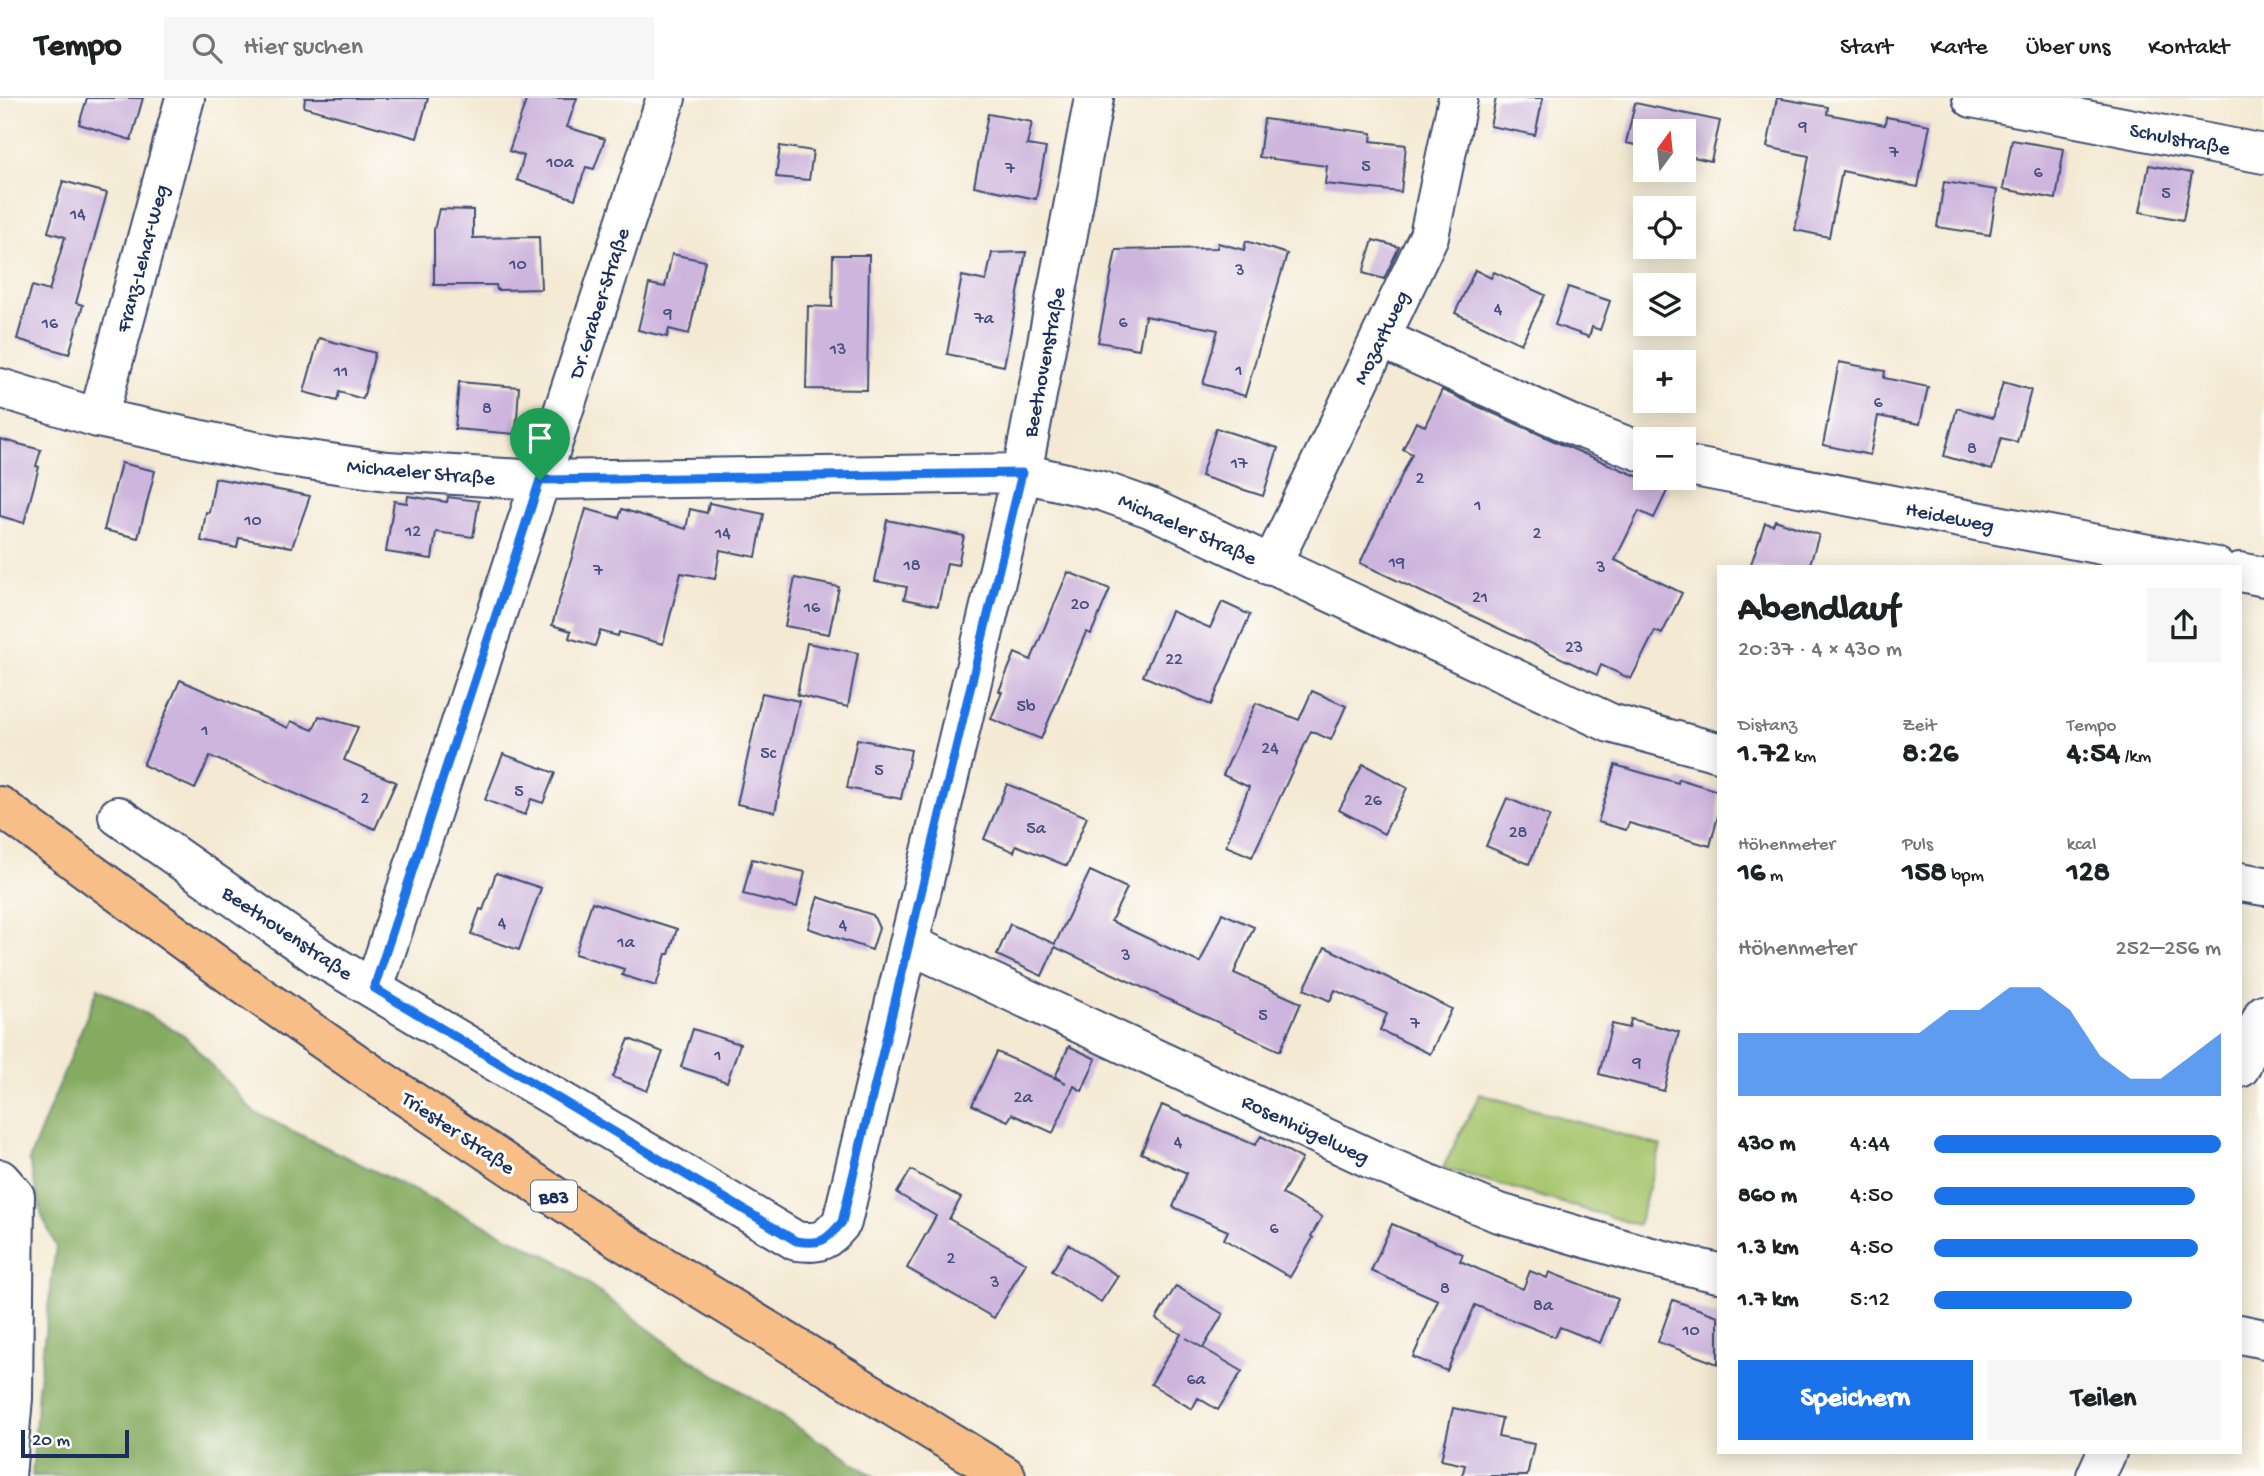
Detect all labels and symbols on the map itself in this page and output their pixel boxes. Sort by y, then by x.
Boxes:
house number: 9 [1797,117,1808,138]
north arrow [1633,119,1696,182]
street label: Schulstraße [2127,119,2233,164]
house number: 7 [1888,143,1899,164]
house number: 10a [545,153,575,174]
house number: 5 [1361,157,1371,178]
house number: 7 [1004,159,1015,180]
house number: 6 [2033,163,2043,184]
street label: Franz-Lehar-Weg [112,182,176,336]
house number: 5 [2161,184,2171,205]
house number: 14 [69,205,86,226]
street label: Dr.Graber-Straße [565,224,638,385]
house number: 10 [508,255,527,276]
house number: 3 [1234,261,1245,282]
street label: Beethovenstraße [1019,284,1073,441]
street label: Mozartweg [1350,287,1417,390]
house number: 4 [1494,300,1503,321]
house number: 9 [662,304,673,325]
house number: 7a [973,309,995,330]
house number: 6 [1118,313,1128,334]
house number: 16 [41,314,59,335]
house number: 13 [829,340,846,361]
house number: 1 [1234,361,1243,382]
house number: 11 [333,362,348,383]
house number: 6 [1873,393,1883,414]
house number: 8 [482,399,492,420]
pin [510,408,570,480]
house number: 8 [1967,439,1977,460]
house number: 17 [1230,454,1248,475]
street label: Michaeler Straße [345,456,497,494]
house number: 2 [1416,469,1425,490]
street label: Michaeler Straße [1113,489,1261,573]
house number: 1 [1473,496,1482,517]
street label: Heideweg [1903,499,1996,540]
house number: 10 [243,511,262,532]
house number: 12 [404,522,421,543]
house number: 14 [714,524,731,545]
house number: 2 [1533,524,1542,545]
house number: 19 [1388,553,1405,574]
house number: 18 [902,556,921,577]
house number: 3 [1595,558,1606,579]
house number: 7 [592,561,603,582]
house number: 21 [1472,588,1488,609]
house number: 20 [1070,595,1090,616]
house number: 16 [803,598,821,619]
house number: 23 [1565,638,1583,659]
house number: 22 [1165,650,1183,671]
house number: 5b [1017,697,1036,718]
house number: 1 [200,721,209,742]
house number: 24 [1261,739,1279,760]
house number: 5c [760,744,777,765]
house number: 5 [874,761,884,782]
house number: 5 [514,782,524,803]
house number: 2 [361,789,370,810]
house number: 26 [1364,791,1383,812]
house number: 5a [1026,819,1047,840]
house number: 28 [1509,823,1527,844]
street label: Beethovenstraße [215,881,357,988]
house number: 4 [498,914,507,935]
house number: 4 [839,916,848,937]
house number: 1a [616,933,636,954]
house number: 3 [1120,946,1131,967]
house number: 5 [1258,1006,1268,1027]
house number: 7 [1409,1014,1420,1035]
house number: 1 [713,1046,722,1067]
house number: 9 [1631,1053,1642,1074]
street label: Triester Straße [395,1087,519,1183]
house number: 2a [1014,1088,1033,1109]
street label: Rosenhügelweg [1237,1091,1372,1172]
house number: 4 [1174,1133,1183,1154]
road number: B83 [531,1180,577,1212]
house number: 6 [1269,1219,1279,1240]
house number: 2 [947,1249,956,1270]
house number: 3 [989,1273,1000,1294]
house number: 8 [1440,1279,1450,1300]
house number: 8a [1533,1296,1554,1317]
house number: 10 [1681,1321,1700,1342]
house number: 6a [1186,1370,1207,1391]
scale bar [21,1427,130,1459]

